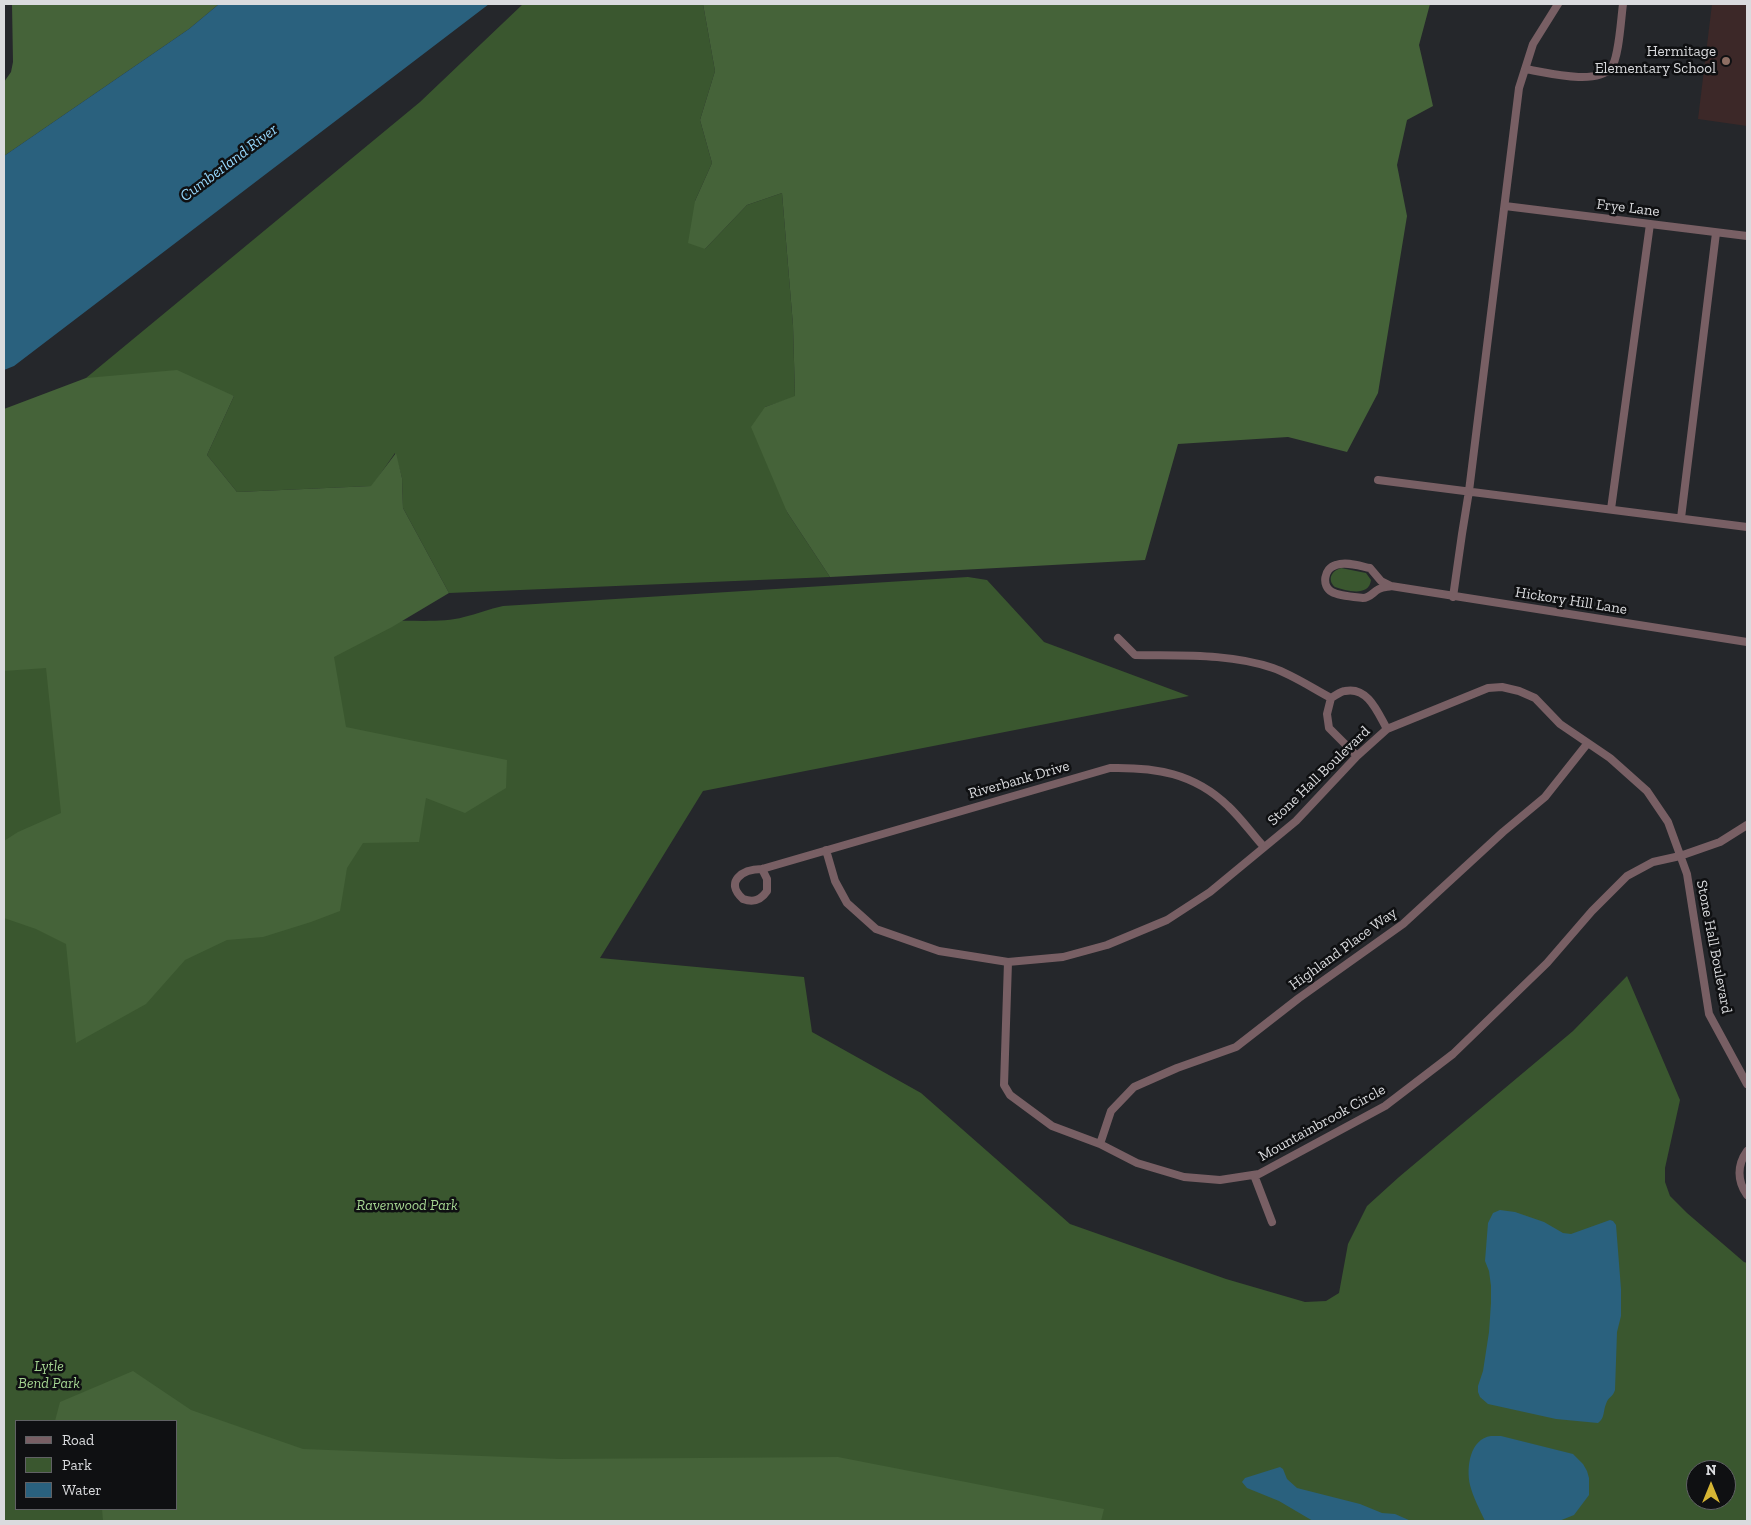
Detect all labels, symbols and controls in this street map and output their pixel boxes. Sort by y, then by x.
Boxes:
place label: Hermitage Elementary School [1595,43,1716,78]
marker: Hermitage Elementary School [1720,55,1732,67]
water label: Cumberland River [176,120,282,206]
street label: Frye Lane [1595,195,1661,221]
street label: Hickory Hill Lane [1514,583,1628,619]
street label: Stone Hall Boulevard [1264,722,1374,830]
street label: Riverbank Drive [966,757,1072,803]
street label: Stone Hall Boulevard [1692,879,1736,1015]
street label: Highland Place Way [1286,904,1400,994]
street label: Mountainbrook Circle [1255,1081,1389,1165]
park label: Ravenwood Park [356,1197,458,1215]
park label: Lytle Bend Park [18,1358,80,1393]
legend [15,1420,178,1510]
text: Road [62,1431,94,1449]
text: Park [62,1456,92,1474]
north arrow [1686,1460,1736,1510]
text: N [1706,1462,1716,1479]
text: Water [62,1481,102,1499]

